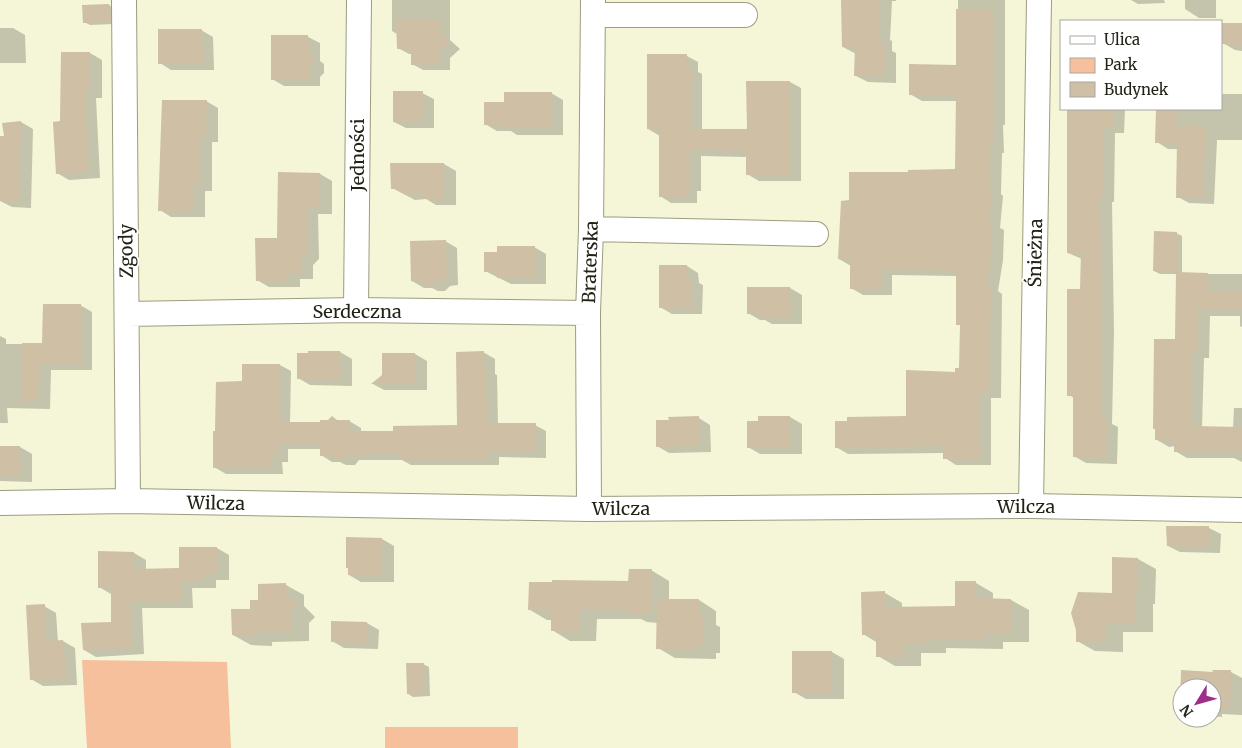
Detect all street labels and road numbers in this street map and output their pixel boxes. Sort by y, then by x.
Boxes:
street label: Jedności [346,118,369,192]
street label: Śnieżna [1023,218,1047,288]
street label: Braterska [577,220,603,304]
street label: Zgody [114,223,138,278]
street label: Serdeczna [312,300,402,323]
street label: Wilcza [186,491,246,515]
street label: Wilcza [996,495,1055,518]
street label: Wilcza [591,497,650,520]

